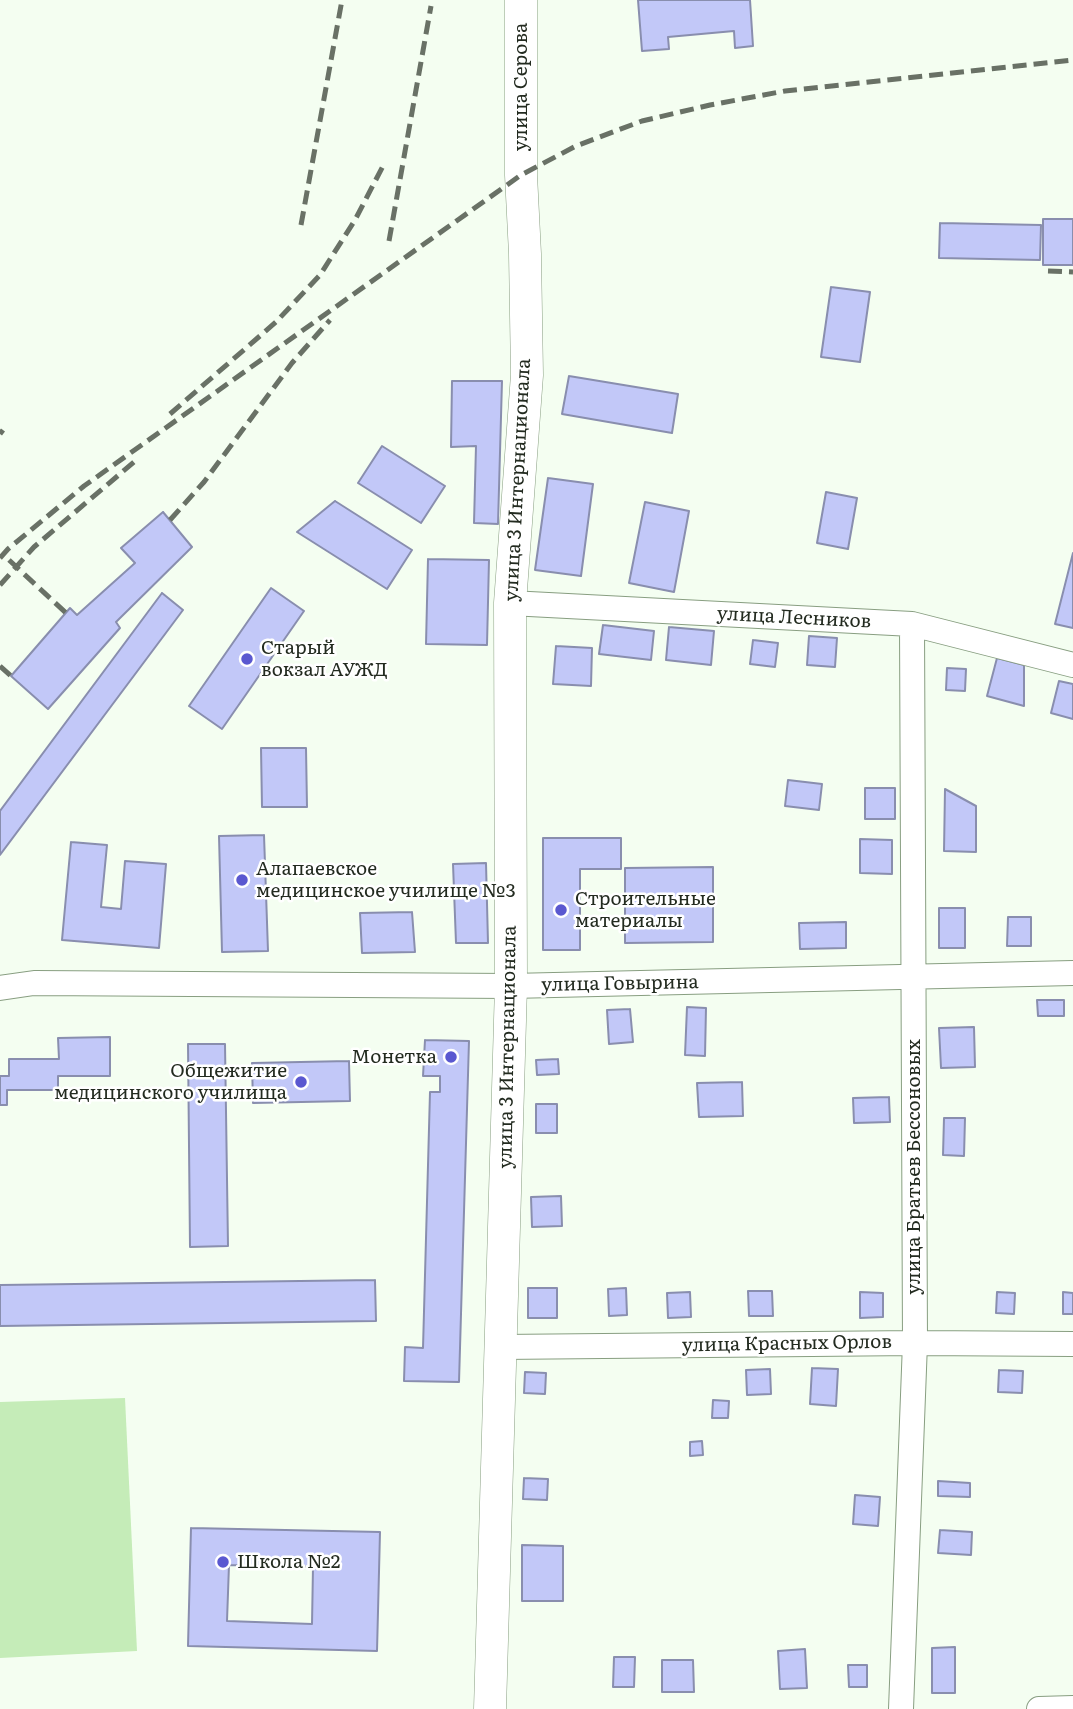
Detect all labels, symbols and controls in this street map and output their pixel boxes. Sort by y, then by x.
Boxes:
street label: улица Серова [510,23,532,151]
street label: улица 3 Интернационала [500,358,536,602]
street label: улица Лесников [716,603,872,633]
place label: Старый вокзал АУЖД [261,637,388,681]
marker: Старый вокзал АУЖД [239,651,255,667]
place label: Алапаевское медицинское училище №3 [256,858,516,902]
marker: Алапаевское медицинское училище №3 [234,872,250,888]
place label: Строительные материалы [575,888,716,932]
marker: Строительные материалы [553,902,569,918]
street label: улица 3 Интернационала [494,925,522,1169]
street label: улица Говырина [541,971,699,997]
street label: улица Братьев Бессоновых [903,1039,925,1295]
place label: Монетка [351,1046,437,1068]
marker: Монетка [443,1049,459,1065]
place label: Общежитие медицинского училища [54,1060,287,1104]
marker: Общежитие медицинского училища [293,1074,309,1090]
street label: улица Красных Орлов [682,1331,892,1357]
place label: Школа №2 [237,1551,340,1573]
marker: Школа №2 [215,1554,231,1570]

